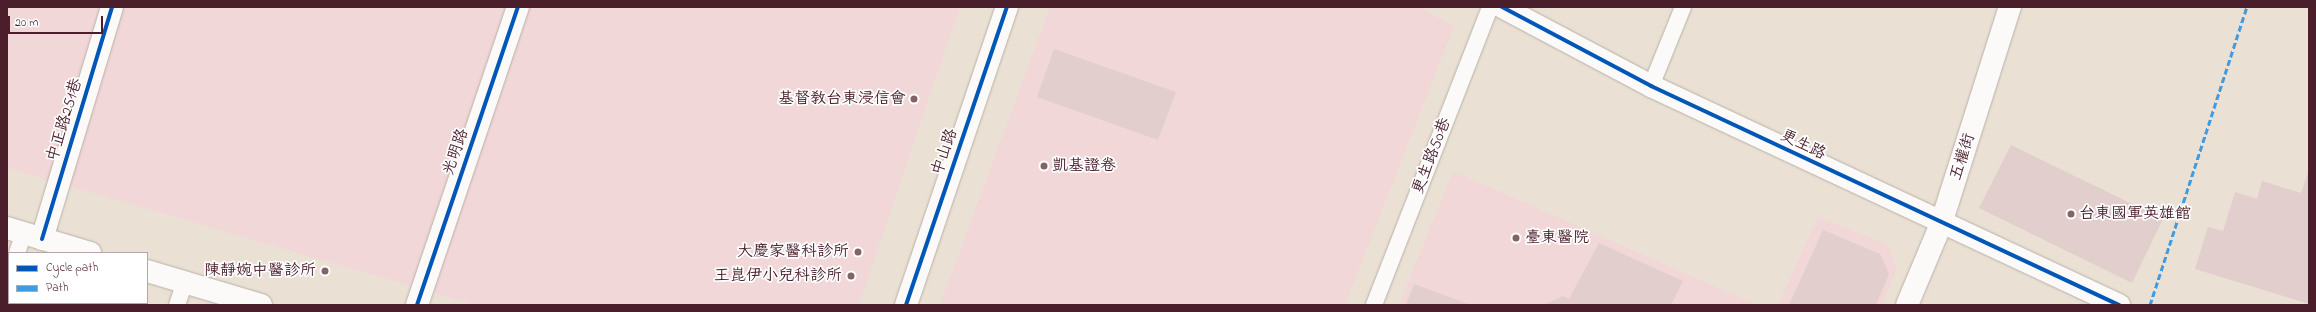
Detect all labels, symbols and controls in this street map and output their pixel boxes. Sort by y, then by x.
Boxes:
scale bar [10,8,105,34]
text: 20 m [15,14,38,32]
street label: 中正路251巷 [43,76,87,164]
place label: 基督教台東浸信會 [778,89,906,109]
marker: 基督教台東浸信會 [909,94,919,104]
street label: 更生路50巷 [1409,115,1455,197]
street label: 光明路 [439,126,473,178]
street label: 中山路 [928,126,962,178]
street label: 更生路 [1777,126,1829,164]
street label: 五權街 [1946,131,1980,183]
place label: 凱基證卷 [1052,156,1116,176]
marker: 凱基證卷 [1039,161,1049,171]
place label: 台東國軍英雄館 [2079,204,2191,224]
marker: 台東國軍英雄館 [2066,209,2076,219]
place label: 臺東醫院 [1525,228,1589,248]
marker: 臺東醫院 [1510,232,1522,244]
place label: 大慶家醫科診所 [737,242,849,262]
marker: 大慶家醫科診所 [852,246,864,258]
legend [8,252,148,304]
text: Cycle path [46,259,98,277]
place label: 陳靜婉中醫診所 [204,261,316,281]
marker: 陳靜婉中醫診所 [319,265,331,277]
place label: 王崑伊小兒科診所 [714,266,842,286]
marker: 王崑伊小兒科診所 [845,270,857,282]
text: Path [46,279,68,297]

